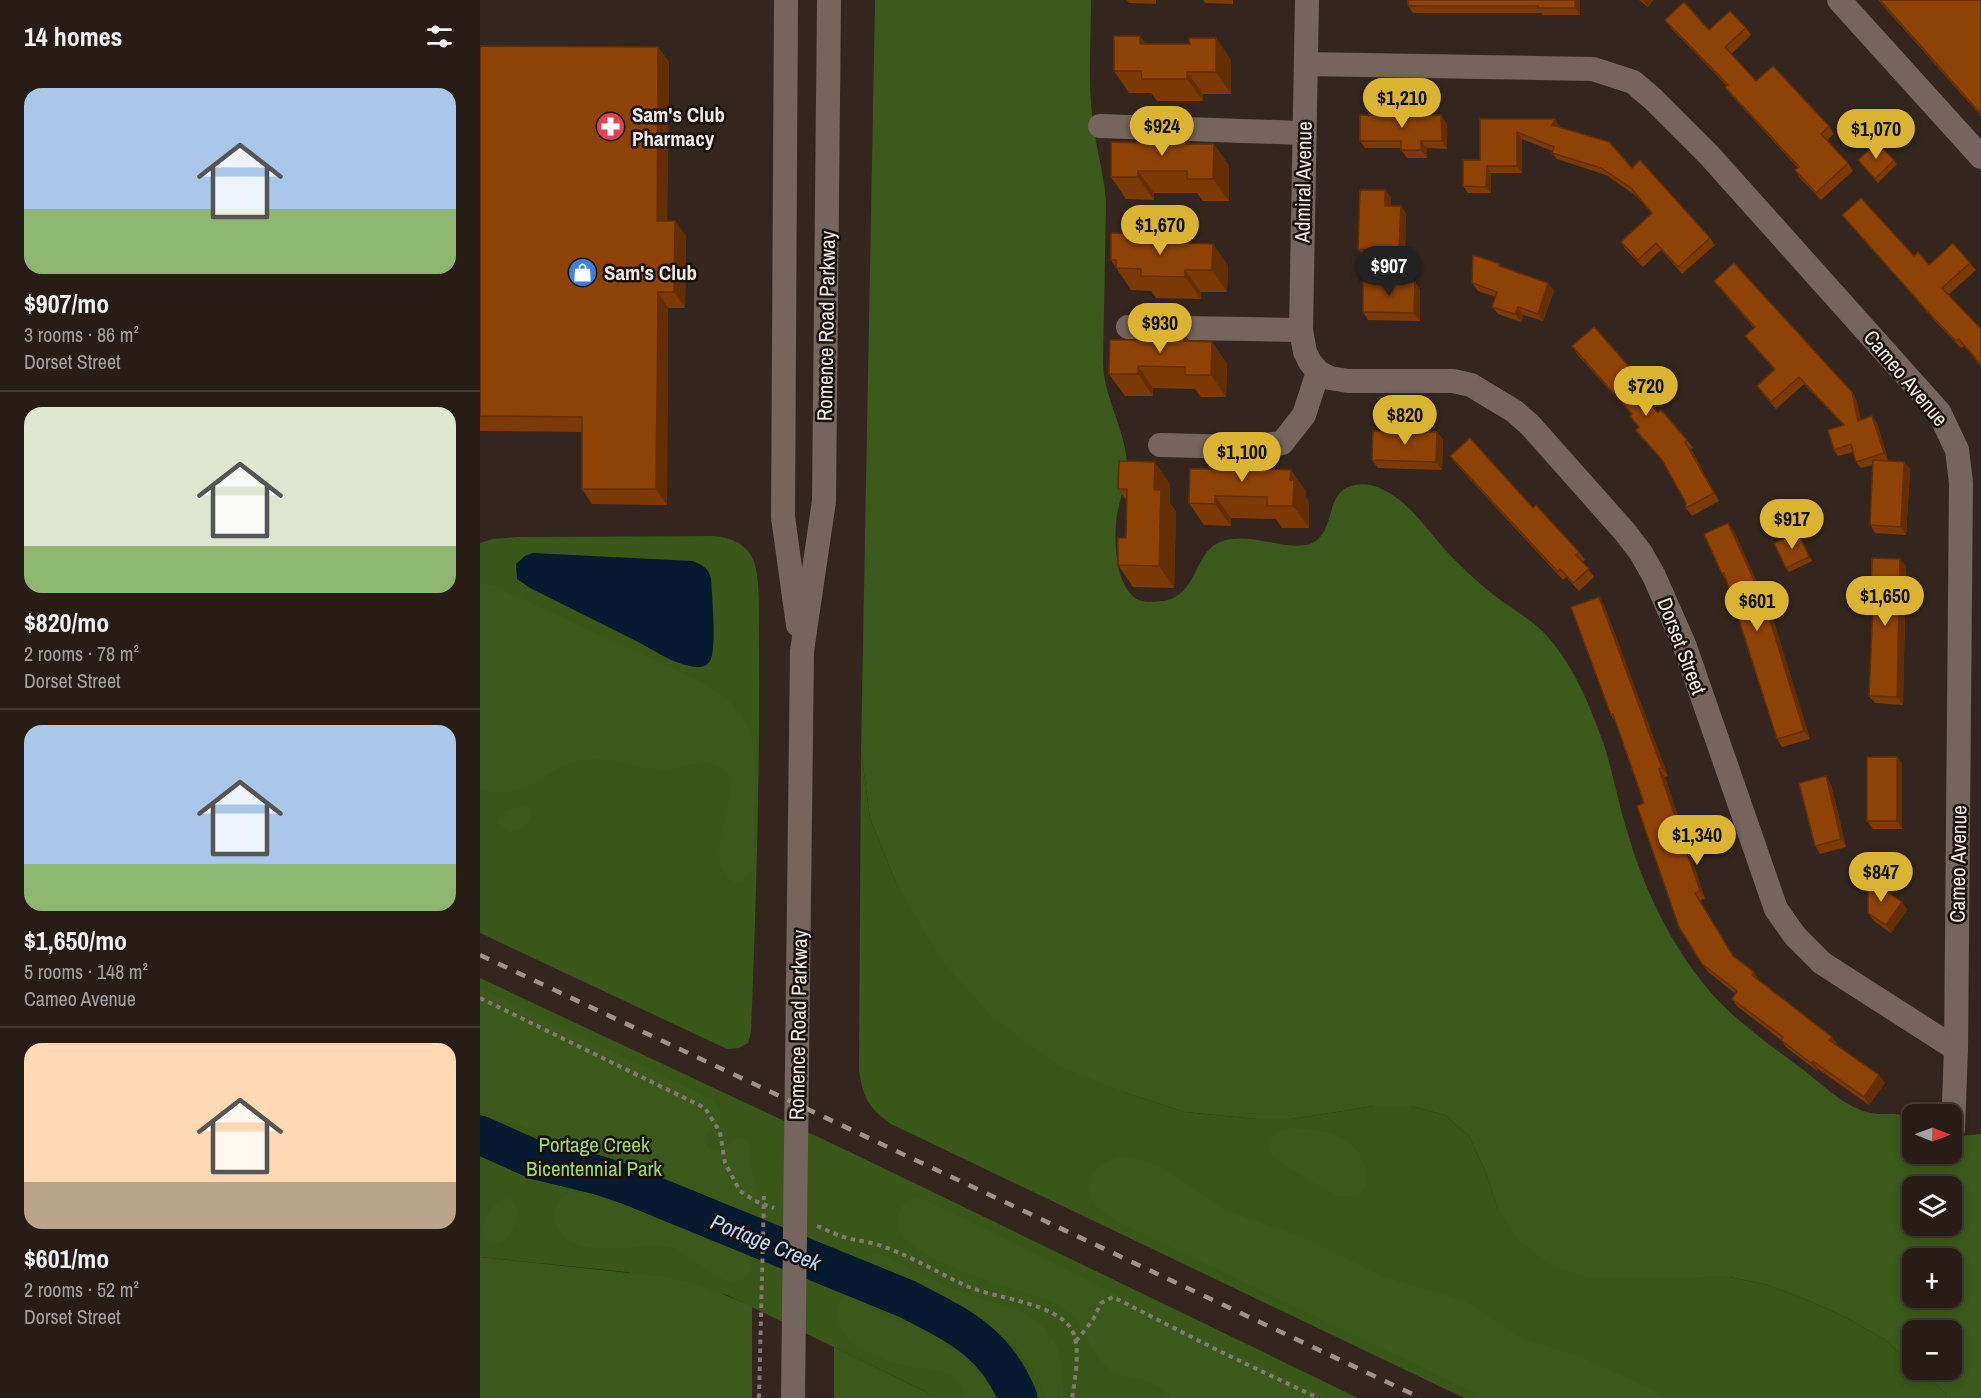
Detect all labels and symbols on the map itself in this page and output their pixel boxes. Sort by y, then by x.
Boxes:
pin: $1,210 [1353,78,1451,129]
place label: Sam's Club Pharmacy [632,100,725,153]
pin: $924 [1126,106,1198,157]
pin: $1,070 [1827,109,1925,160]
pharmacy icon: Sam's Club Pharmacy [595,110,627,142]
street label: Admiral Avenue [1287,121,1319,244]
pin: $1,670 [1111,205,1209,256]
street label: Romence Road Parkway [810,230,842,421]
pin: $907 [1353,246,1425,297]
shop icon: Sam's Club [567,256,599,288]
place label: Sam's Club [604,258,697,287]
pin: $930 [1124,303,1196,354]
street label: Cameo Avenue [1857,324,1955,432]
pin: $720 [1610,366,1682,417]
pin: $820 [1369,395,1441,446]
pin: $1,100 [1193,432,1291,483]
pin: $917 [1756,499,1828,550]
pin: $1,650 [1836,576,1934,627]
pin: $601 [1721,581,1793,632]
street label: Dorset Street [1650,593,1714,699]
street label: Cameo Avenue [1942,805,1974,923]
pin: $1,340 [1648,815,1746,866]
pin: $847 [1845,852,1917,903]
street label: Romence Road Parkway [782,929,814,1120]
north arrow [1902,1104,1962,1164]
park label: Portage Creek Bicentennial Park [526,1130,662,1183]
water label: Portage Creek [706,1206,826,1278]

